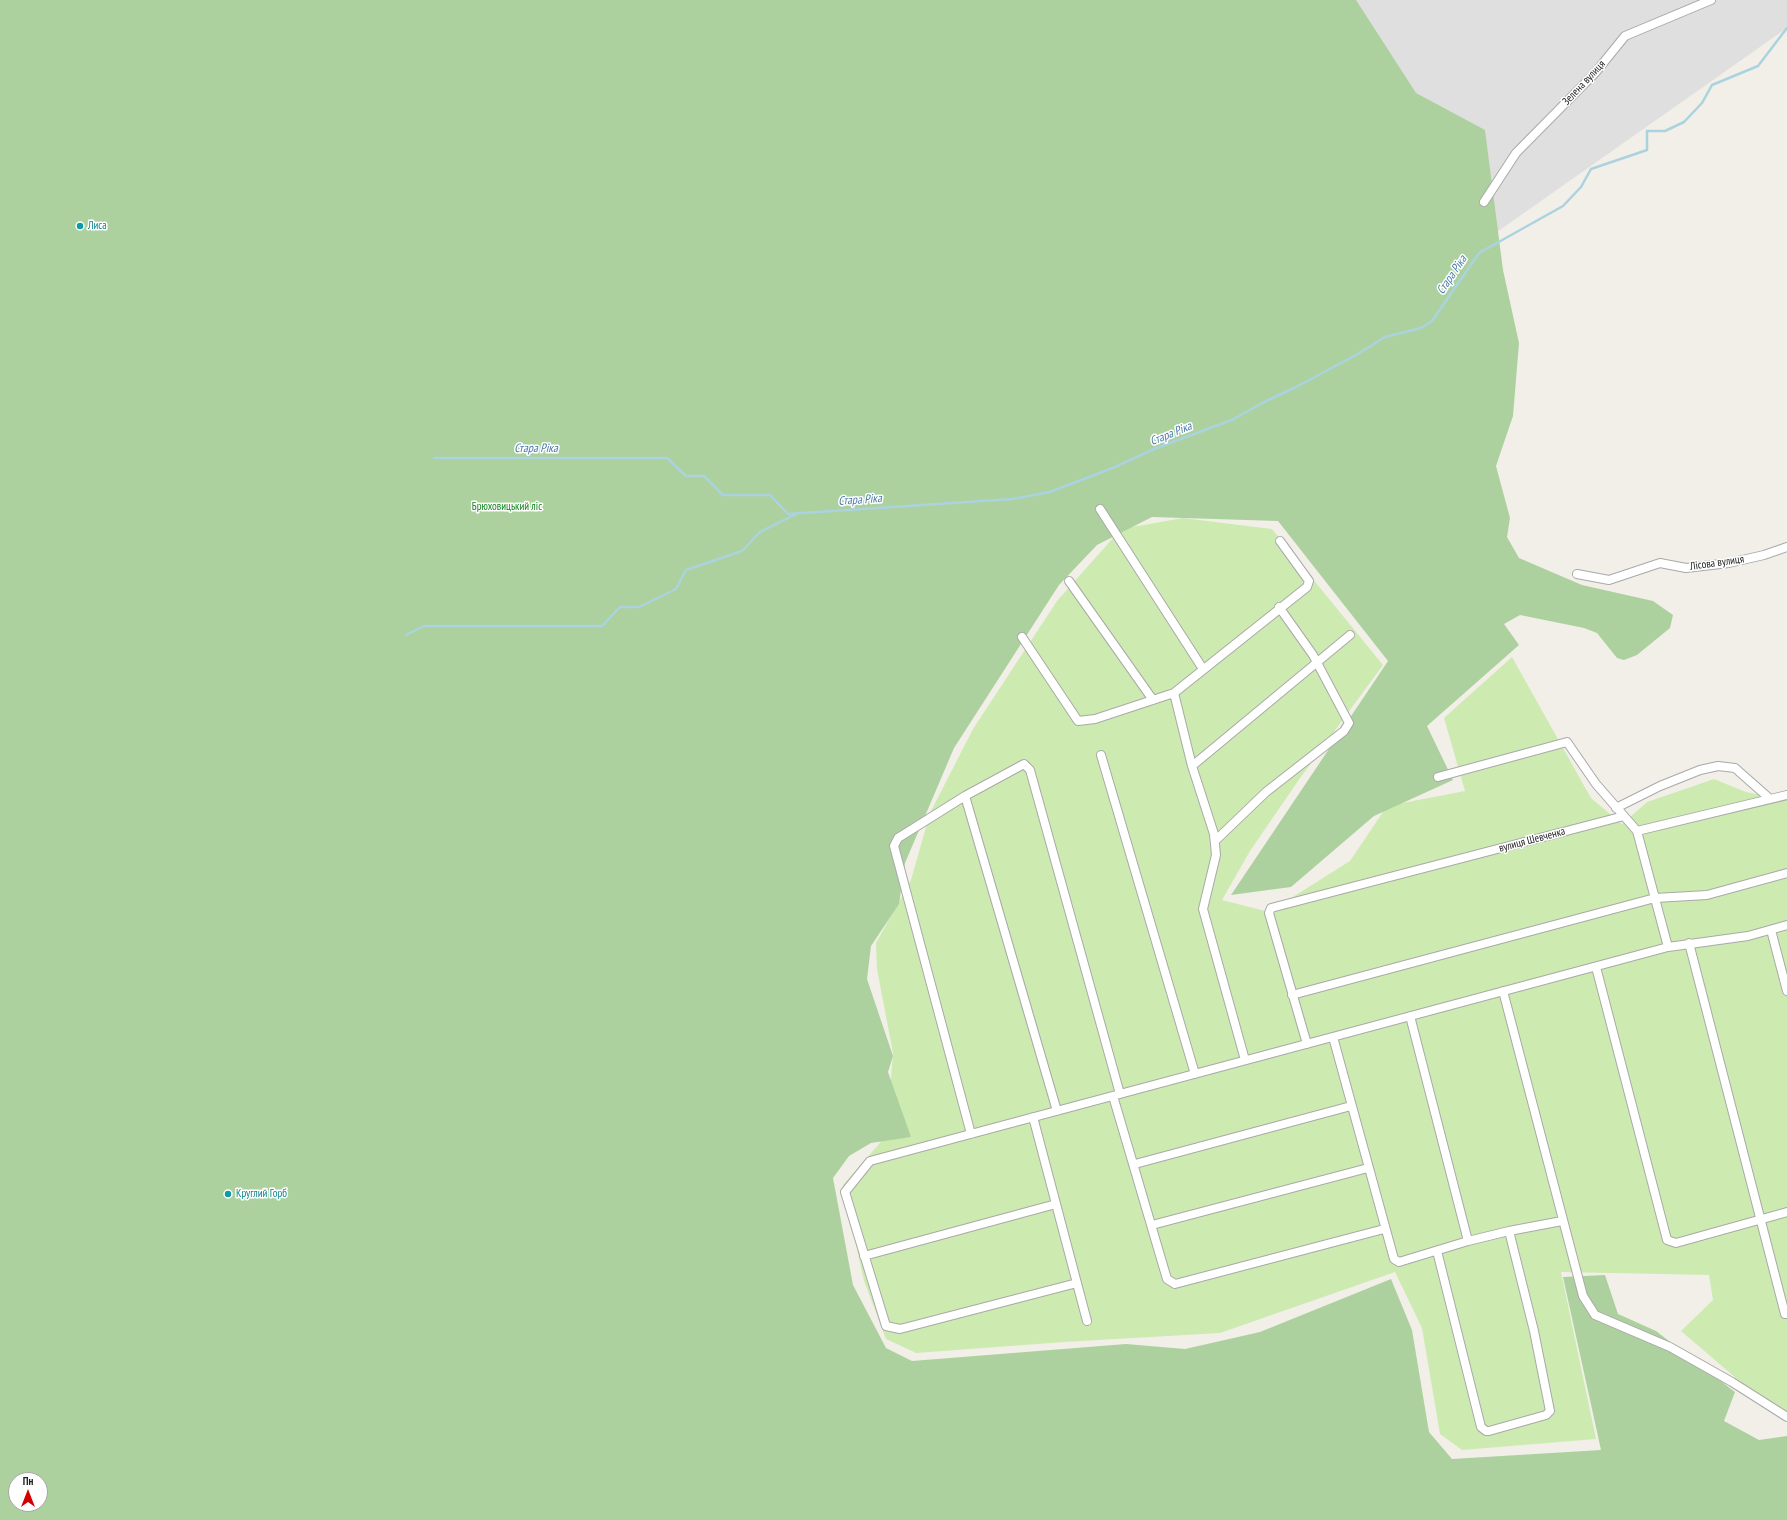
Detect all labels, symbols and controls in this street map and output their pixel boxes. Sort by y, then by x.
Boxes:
street label: Зелена вулиця [1560,58,1608,108]
place label: Лиса [88,219,107,233]
marker: Лиса [75,221,85,231]
water label: Стара Ріка [1434,253,1470,297]
water label: Стара Ріка [1148,419,1194,449]
water label: Стара Ріка [514,442,558,456]
water label: Стара Ріка [838,491,882,509]
park label: Брюховицький ліс [472,500,542,514]
street label: Лісова вулиця [1689,553,1745,573]
street label: вулиця Шевченка [1497,825,1567,855]
place label: Круглий Горб [236,1187,287,1201]
marker: Круглий Горб [223,1189,233,1199]
north arrow [8,1472,48,1512]
text: Пн [23,1474,33,1488]

